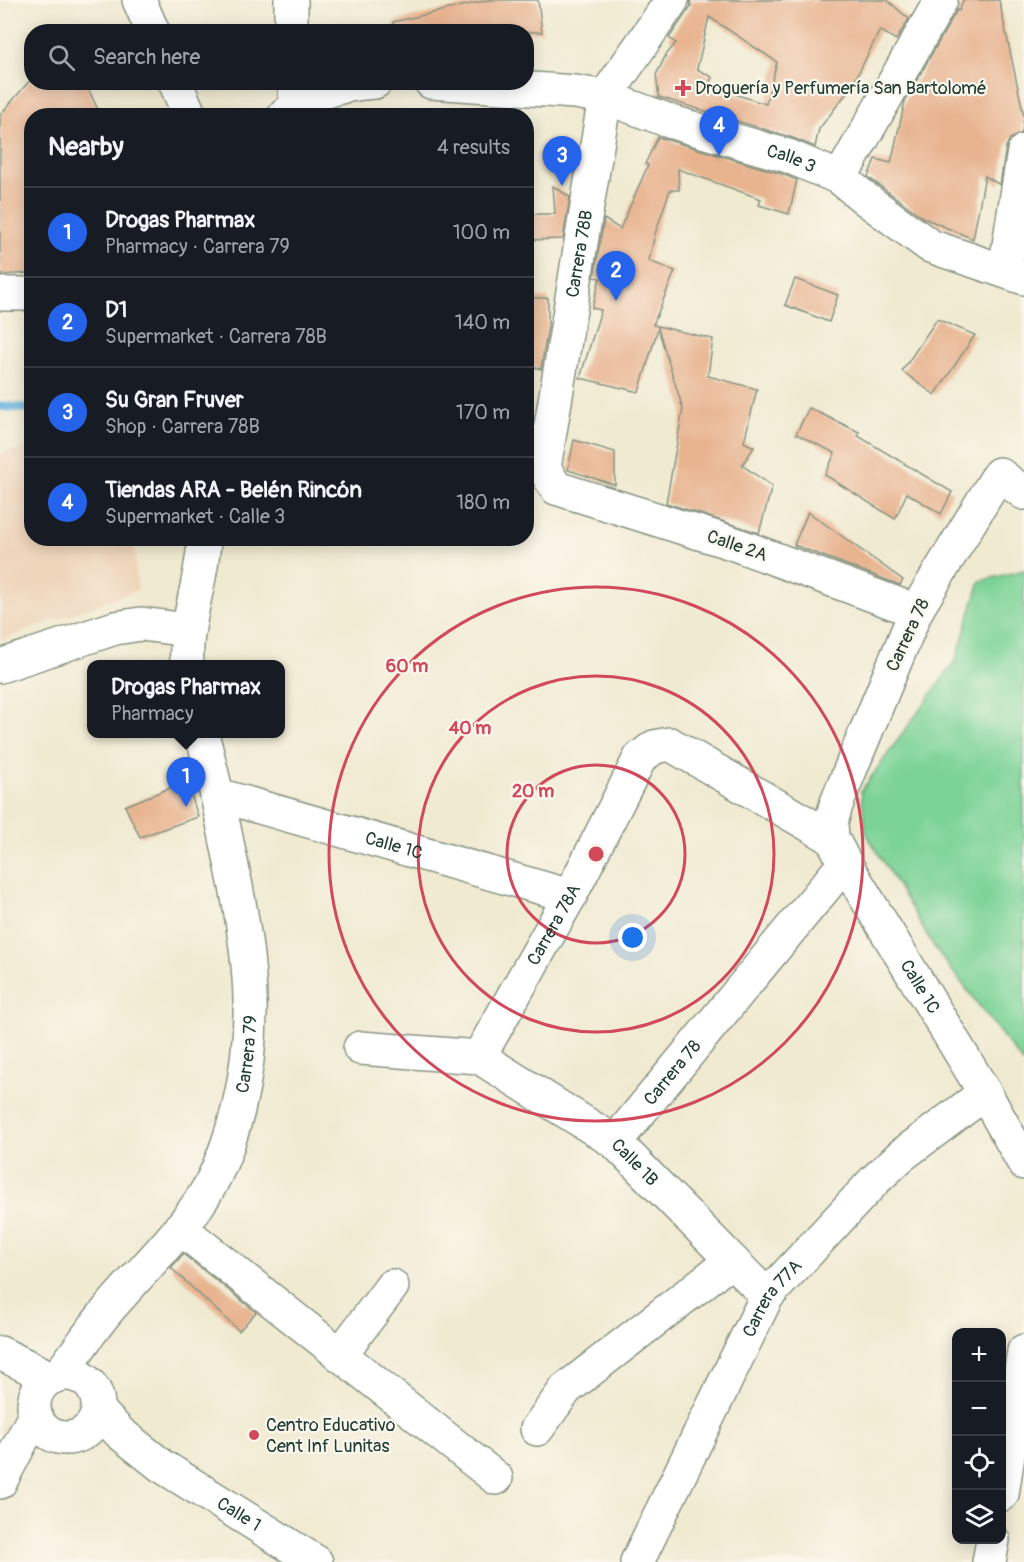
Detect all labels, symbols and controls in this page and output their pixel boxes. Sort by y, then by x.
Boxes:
search box [24,24,534,90]
icon: search [45,41,78,74]
text: Search here [93,43,200,71]
place label: Droguería y Perfumería San Bartolomé [695,77,987,100]
marker: Droguería y Perfumería San Bartolomé [676,81,690,95]
pin: 4 [700,106,738,156]
text: Nearby [48,131,124,163]
text: 4 results [437,135,510,160]
pin: 3 [542,136,582,186]
street label: Calle 3 [764,139,819,178]
text: Drogas Pharmax [105,206,255,234]
street label: Carrera 78B [561,208,598,299]
text: 1 [64,220,71,245]
text: 100 m [453,220,510,245]
text: Pharmacy · Carrera 79 [105,234,290,259]
pin: 2 [596,252,636,301]
text: D1 [105,296,127,324]
text: 2 [62,310,73,335]
text: 140 m [455,310,510,335]
text: Supermarket · Carrera 78B [105,324,327,349]
text: Su Gran Fruver [105,386,244,414]
text: 3 [62,400,73,425]
text: 170 m [456,400,510,425]
text: Shop · Carrera 78B [105,414,260,439]
text: Tiendas ARA - Belén Rincón [105,476,362,504]
text: 4 [62,490,73,515]
text: 180 m [456,490,510,515]
text: Supermarket · Calle 3 [105,504,285,529]
street label: Calle 2A [704,525,771,567]
street label: Carrera 78 [881,595,935,675]
text: 60 m [386,655,428,678]
popup [87,660,285,738]
text: Drogas Pharmax [111,673,261,701]
text: Pharmacy [111,701,194,726]
text: 40 m [449,717,491,740]
pin: 1 [166,758,206,807]
text: 20 m [512,780,554,803]
street label: Calle 1C [362,826,425,865]
centre of rings [586,844,606,864]
street label: Carrera 78A [522,880,586,969]
your location [618,923,647,952]
street label: Calle 1C [895,955,945,1018]
street label: Carrera 79 [231,1015,262,1095]
street label: Carrera 78 [639,1035,706,1110]
street label: Calle 1B [606,1133,663,1191]
street label: Carrera 77A [737,1254,807,1341]
map controls [952,1328,1006,1544]
button: + [952,1328,1006,1382]
button: − [952,1382,1006,1436]
place label: Centro Educativo Cent Inf Lunitas [266,1414,396,1458]
marker: Centro Educativo Cent Inf Lunitas [247,1428,261,1442]
button: locate [952,1436,1006,1490]
button: layers [952,1490,1006,1544]
street label: Calle 1 [213,1492,265,1536]

